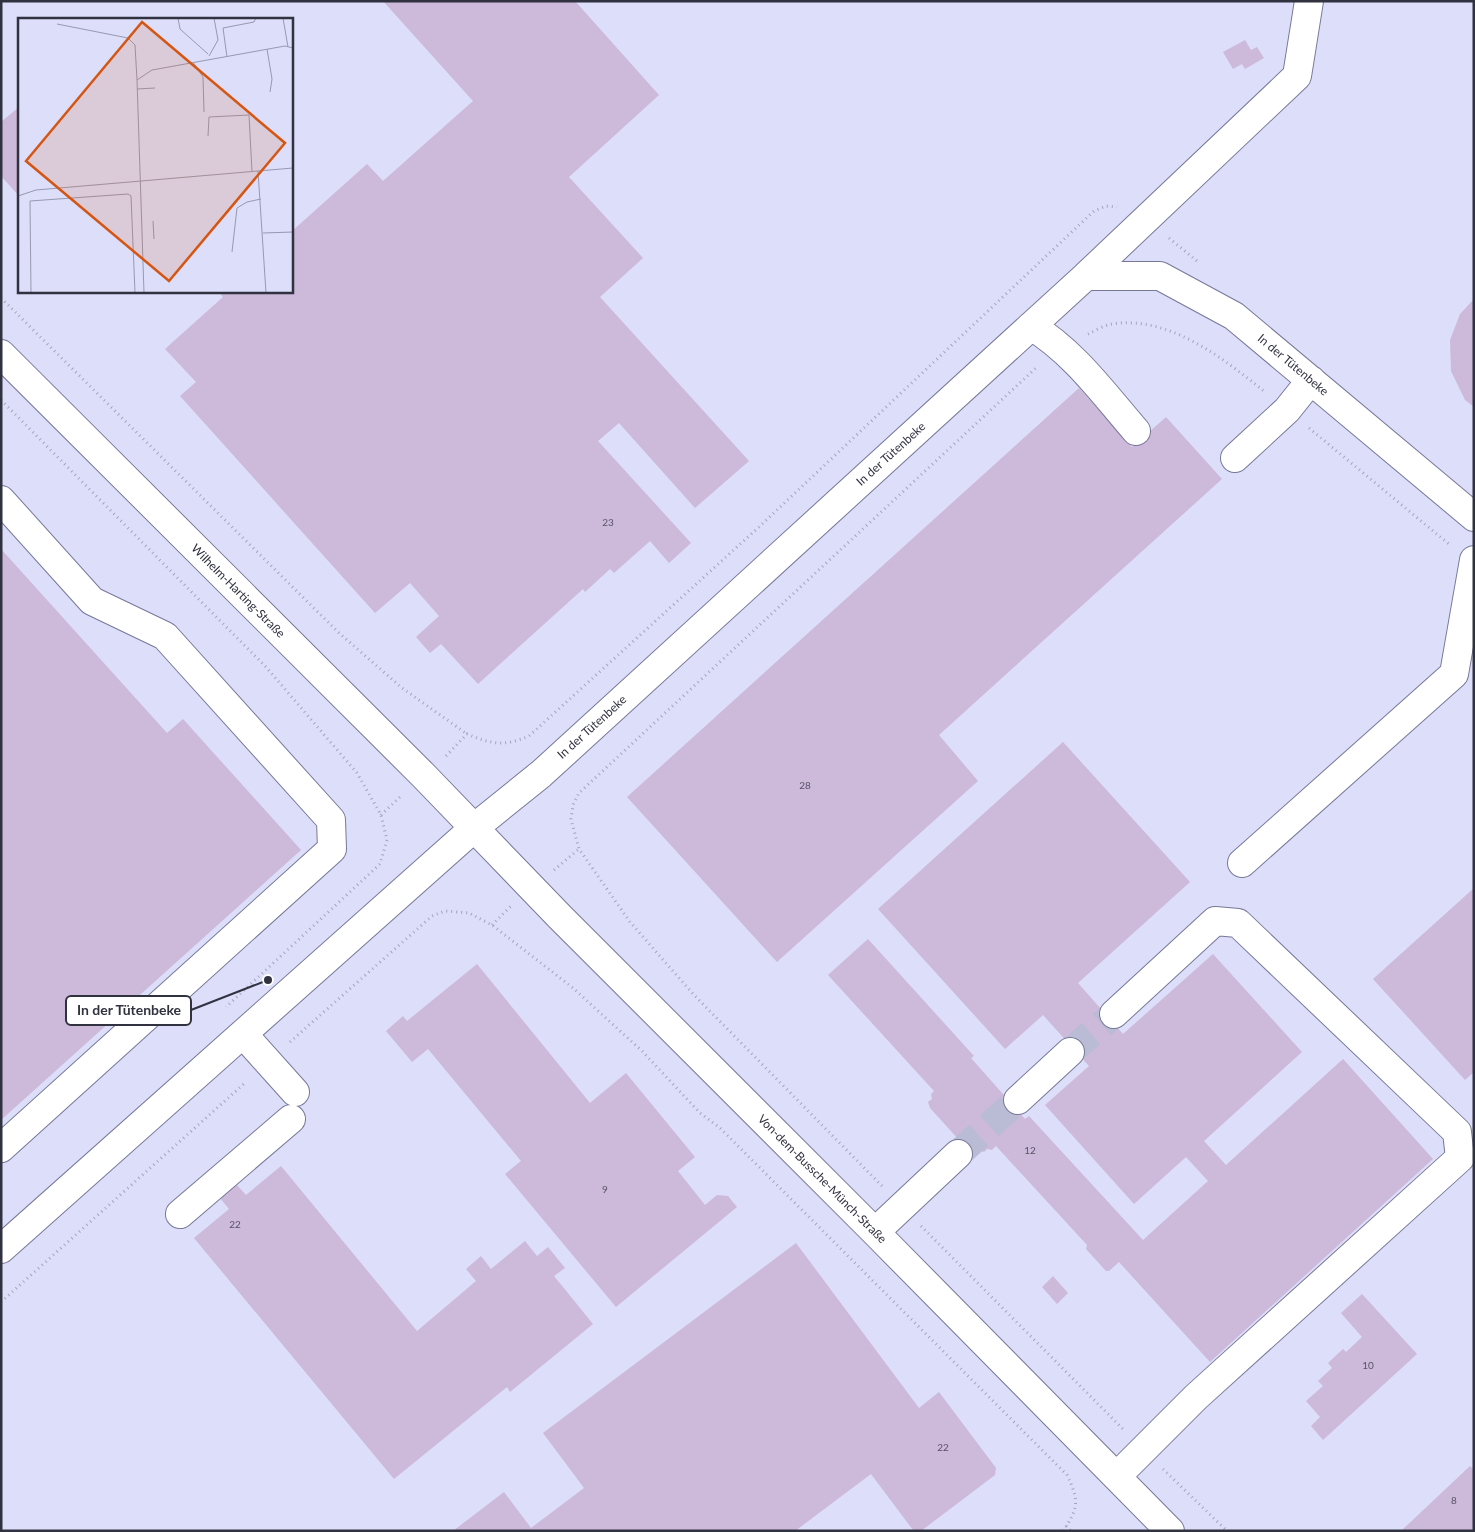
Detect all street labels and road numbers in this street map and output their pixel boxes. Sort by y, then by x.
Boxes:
street label: In der Tütenbeke [1255,331,1332,399]
street label: In der Tütenbeke [853,419,928,489]
street label: Wilhelm-Harting-Straße [188,541,288,641]
street label: In der Tütenbeke [554,692,629,762]
street label: Von-dem-Bussche-Münch-Straße [755,1111,890,1246]

